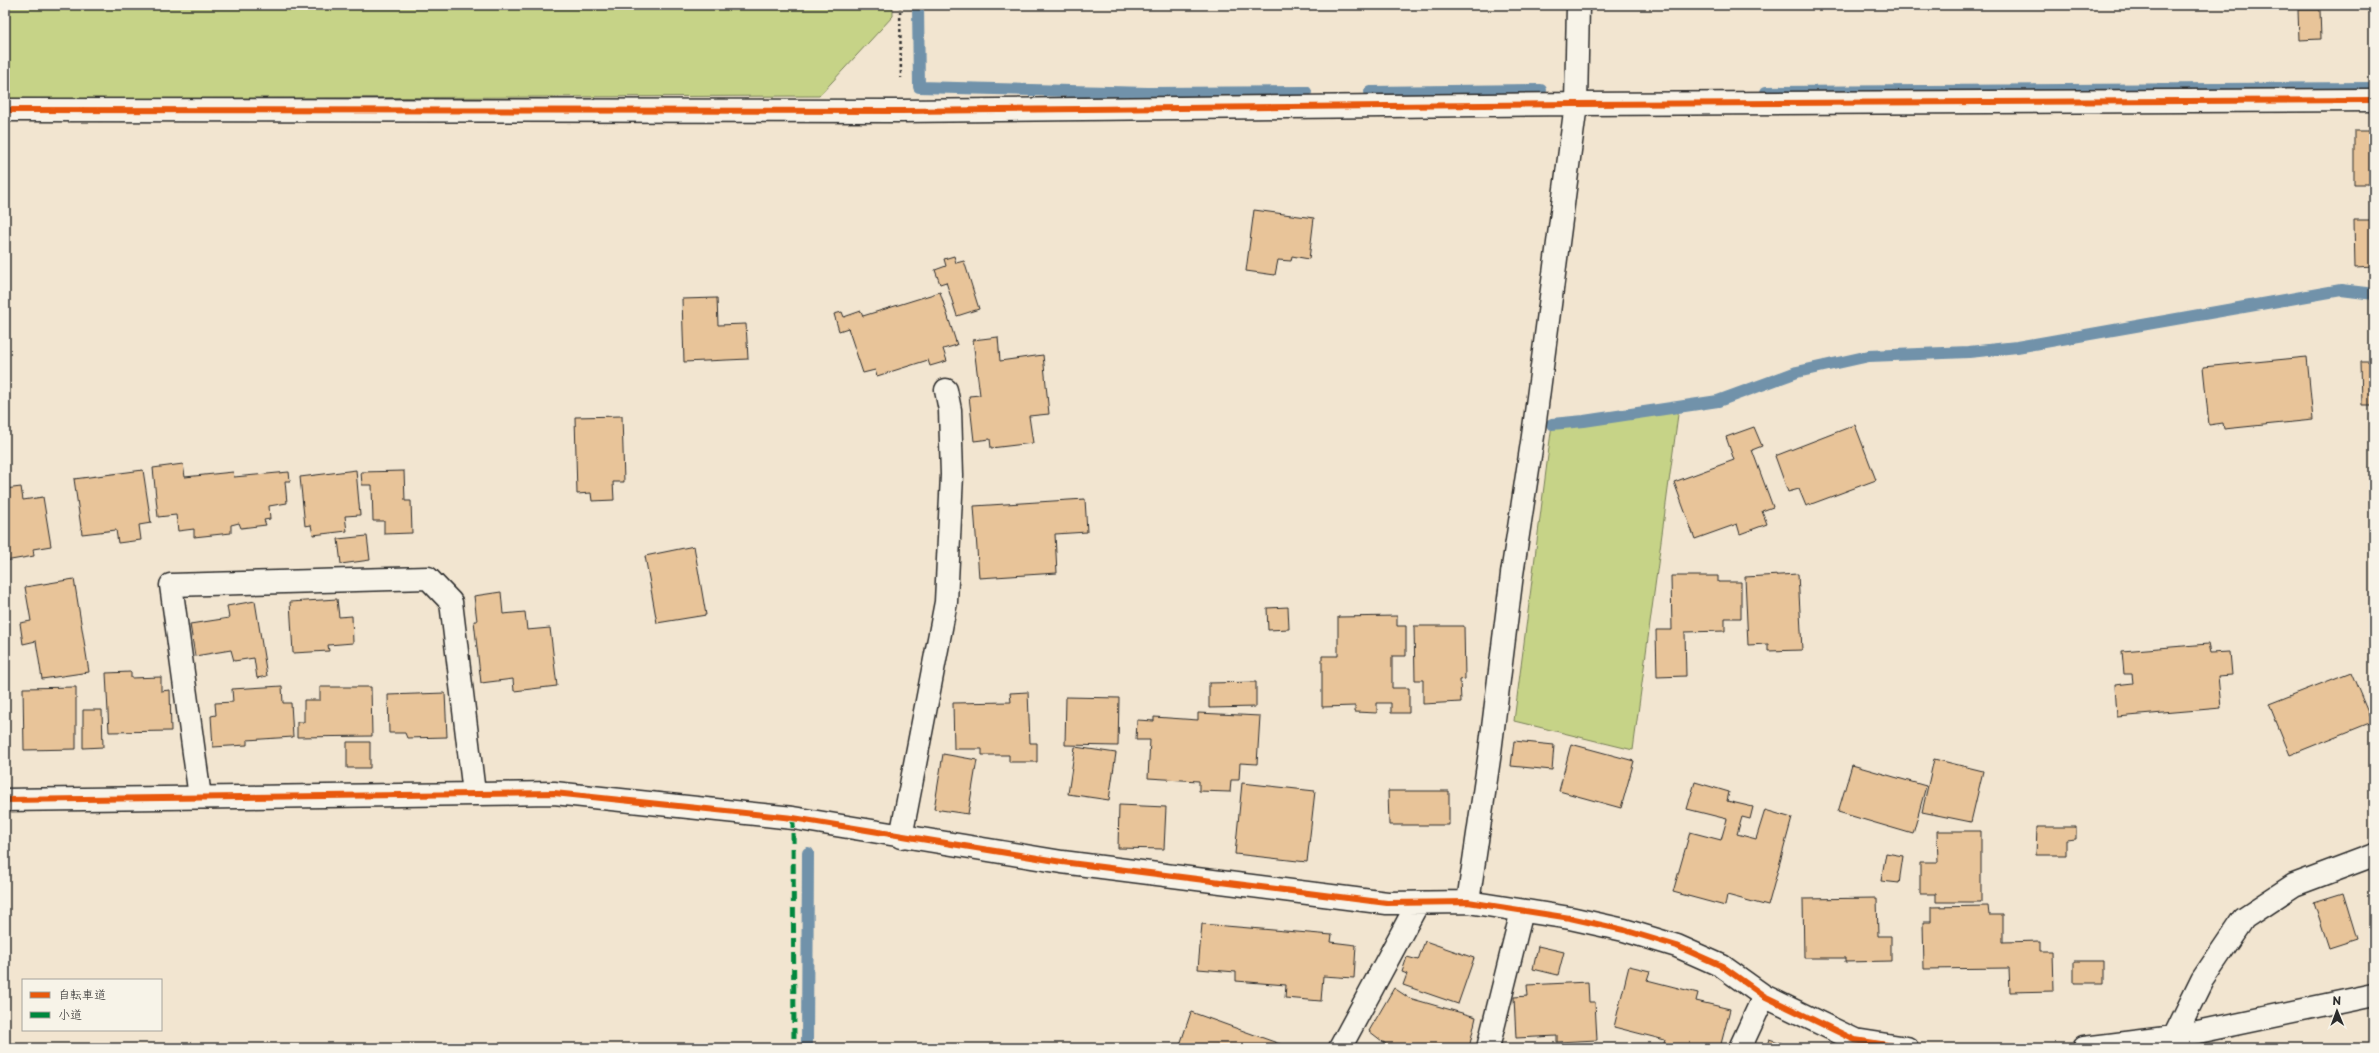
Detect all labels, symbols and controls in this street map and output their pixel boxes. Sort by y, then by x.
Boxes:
legend [22,979,162,1031]
text: 自転車道 [58,985,106,1003]
north arrow [2317,991,2357,1031]
text: N [2332,992,2342,1009]
text: 小道 [58,1005,82,1023]

